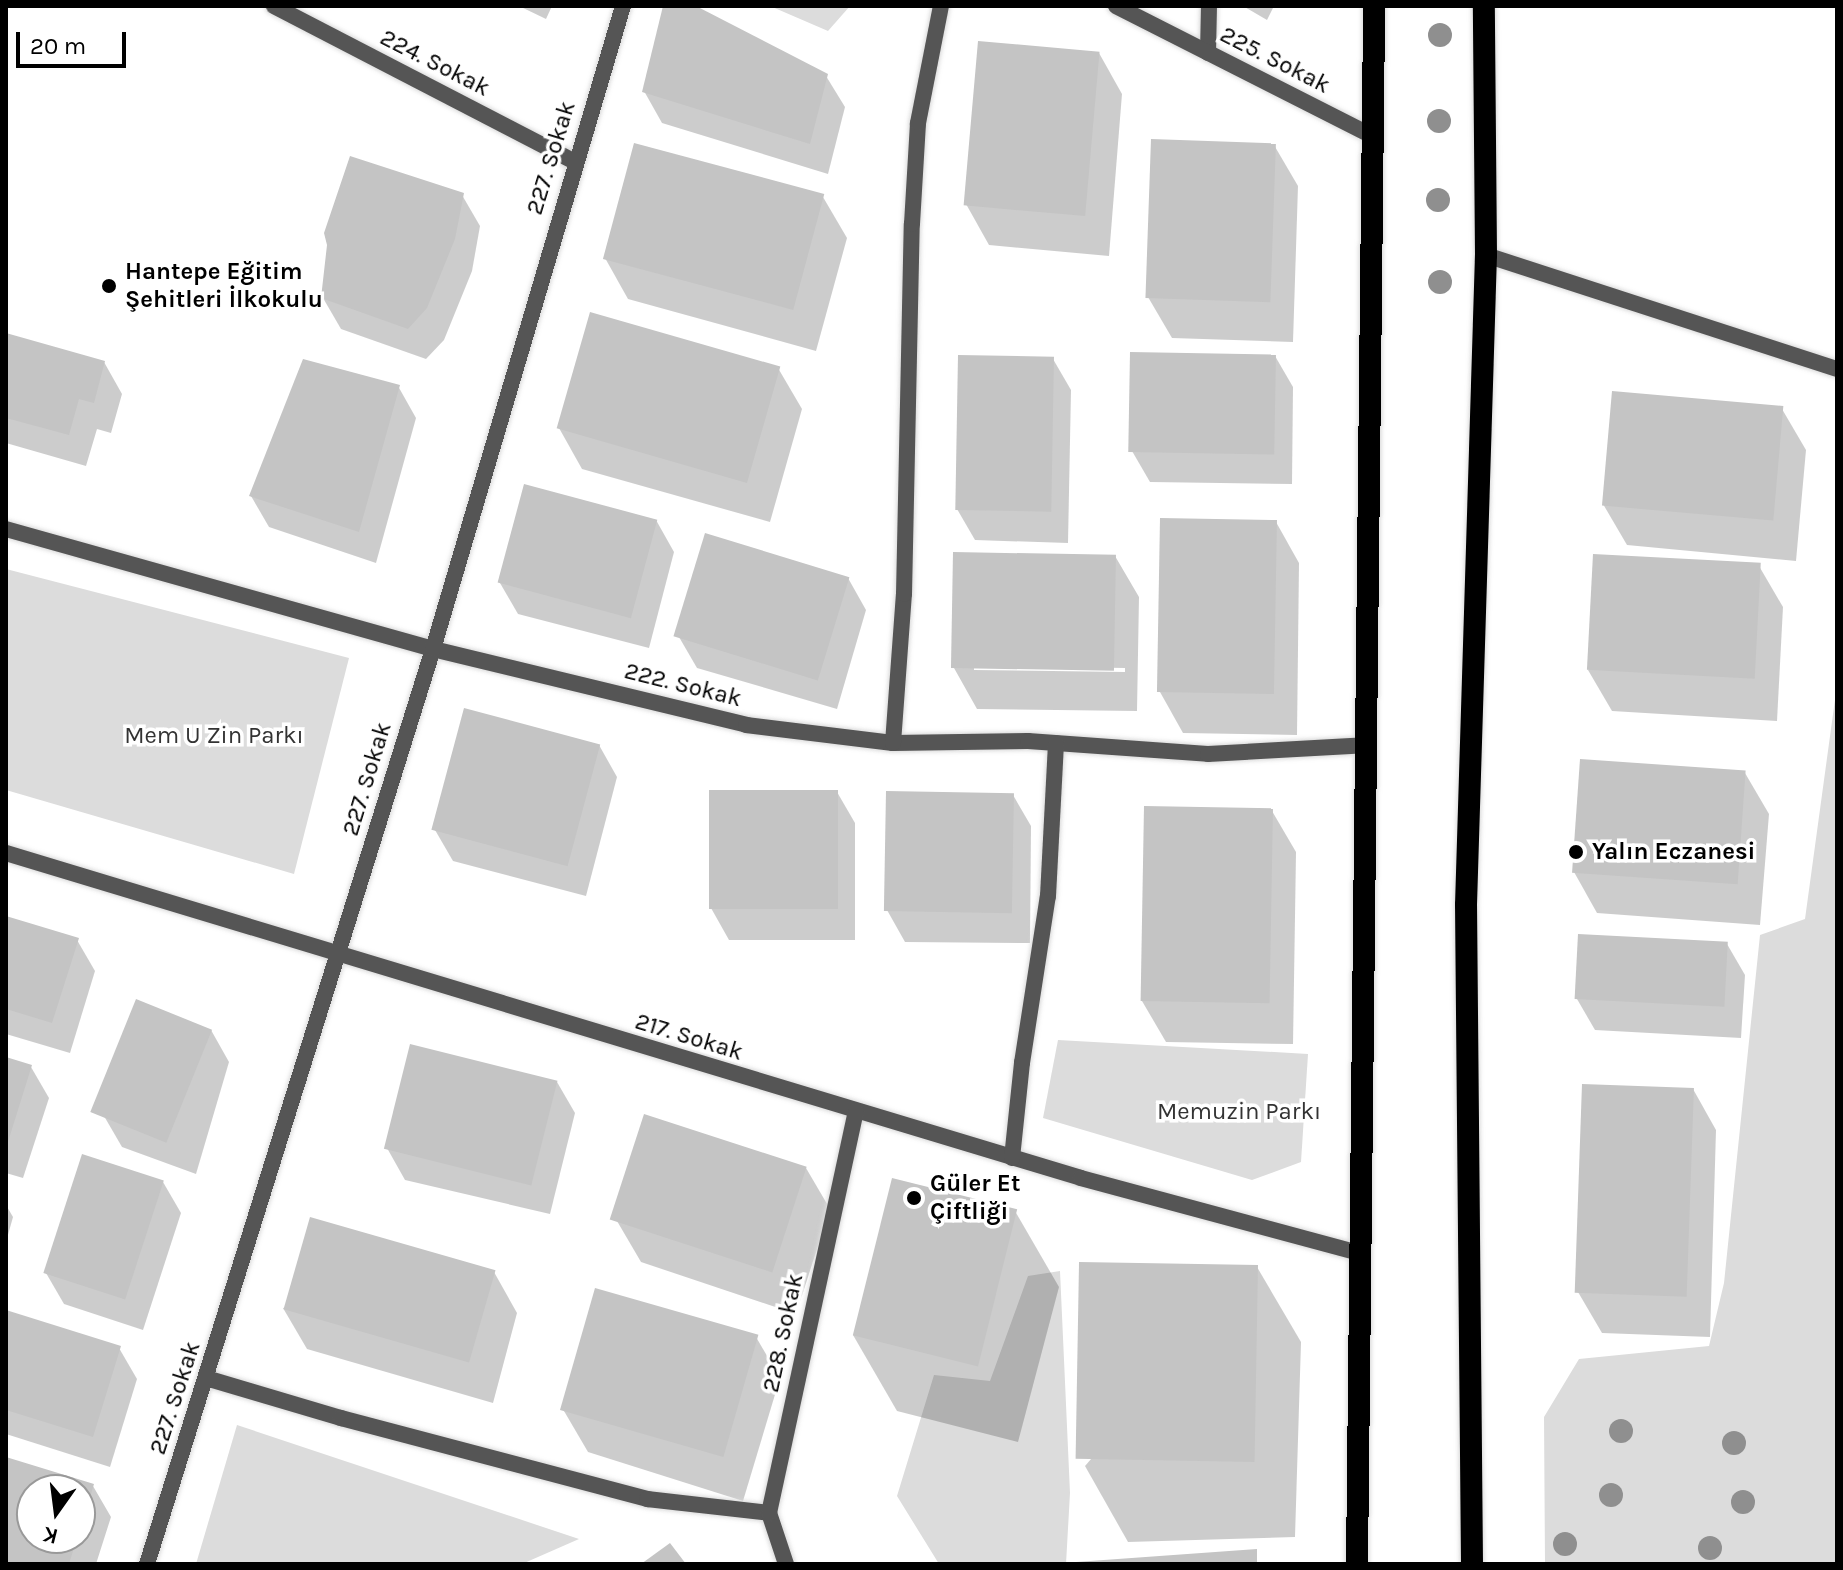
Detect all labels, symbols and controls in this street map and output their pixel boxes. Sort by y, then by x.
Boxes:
scale bar [20,16,130,66]
street label: 225. Sokak [1215,20,1335,100]
street label: 224. Sokak [375,23,495,103]
text: 20 m [30,32,86,60]
street label: 227. Sokak [520,98,582,218]
place label: Hantepe Eğitim Şehitleri İlkokulu [125,258,323,314]
marker: Hantepe Eğitim Şehitleri İlkokulu [100,277,118,295]
street label: 222. Sokak [621,657,745,713]
street label: 227. Sokak [336,719,398,839]
park label: Mem U Zin Parkı [124,722,304,750]
place label: Yalın Eczanesi [1592,838,1755,866]
marker: Yalın Eczanesi [1567,843,1585,861]
street label: 217. Sokak [632,1007,746,1067]
park label: Memuzin Parkı [1157,1098,1321,1126]
place label: Güler Et Çiftliği [930,1170,1020,1226]
marker: Güler Et Çiftliği [905,1189,923,1207]
street label: 228. Sokak [756,1271,810,1395]
street label: 227. Sokak [143,1338,207,1458]
north arrow [16,1474,96,1554]
text: K [41,1521,61,1550]

